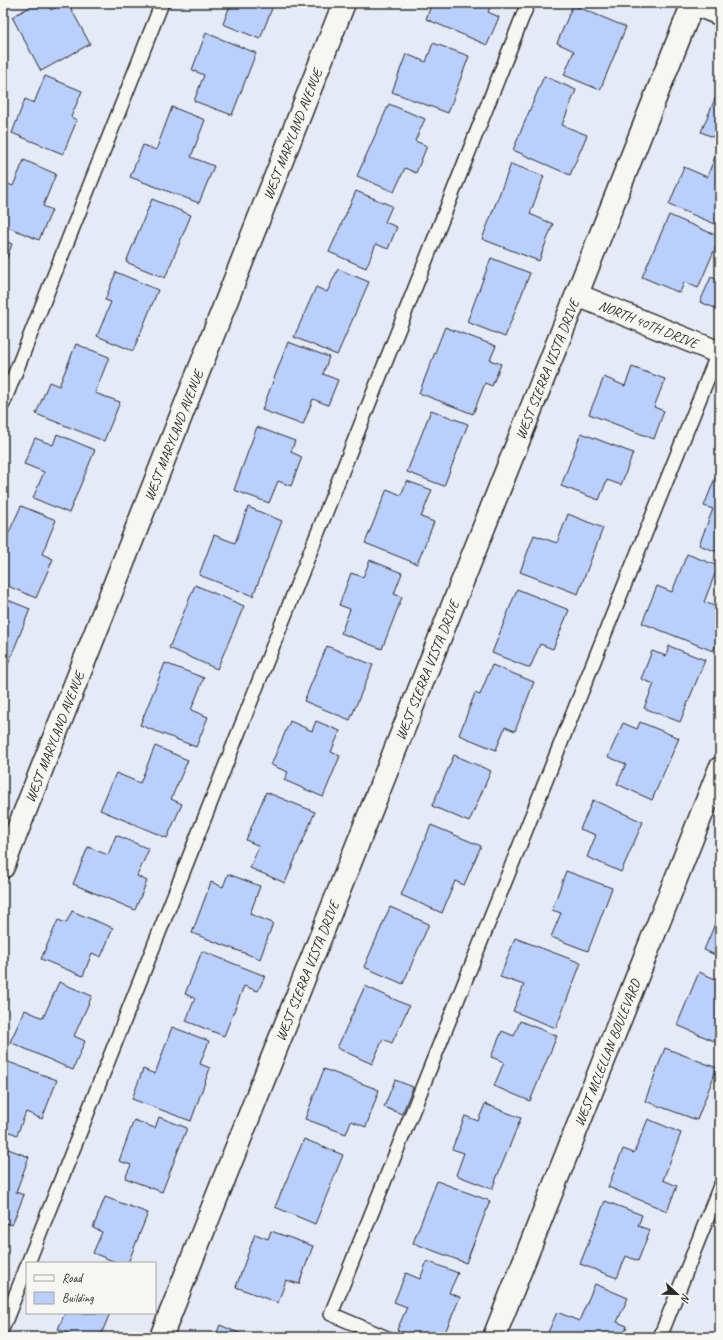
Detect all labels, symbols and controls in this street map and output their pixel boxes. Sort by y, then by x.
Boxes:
street label: WEST MARYLAND AVENUE [259,65,327,202]
street label: WEST SIERRA VISTA DRIVE [512,295,584,442]
street label: NORTH 40TH DRIVE [596,297,702,353]
street label: WEST MARYLAND AVENUE [140,366,208,503]
street label: WEST SIERRA VISTA DRIVE [392,596,464,743]
street label: WEST MARYLAND AVENUE [21,668,89,805]
street label: WEST SIERRA VISTA DRIVE [272,897,344,1044]
street label: WEST MCLELLAN BOULEVARD [571,976,644,1128]
legend [26,1262,156,1314]
text: Road [62,1270,84,1286]
north arrow [657,1274,697,1314]
text: Building [62,1290,94,1306]
text: N [678,1292,694,1306]

